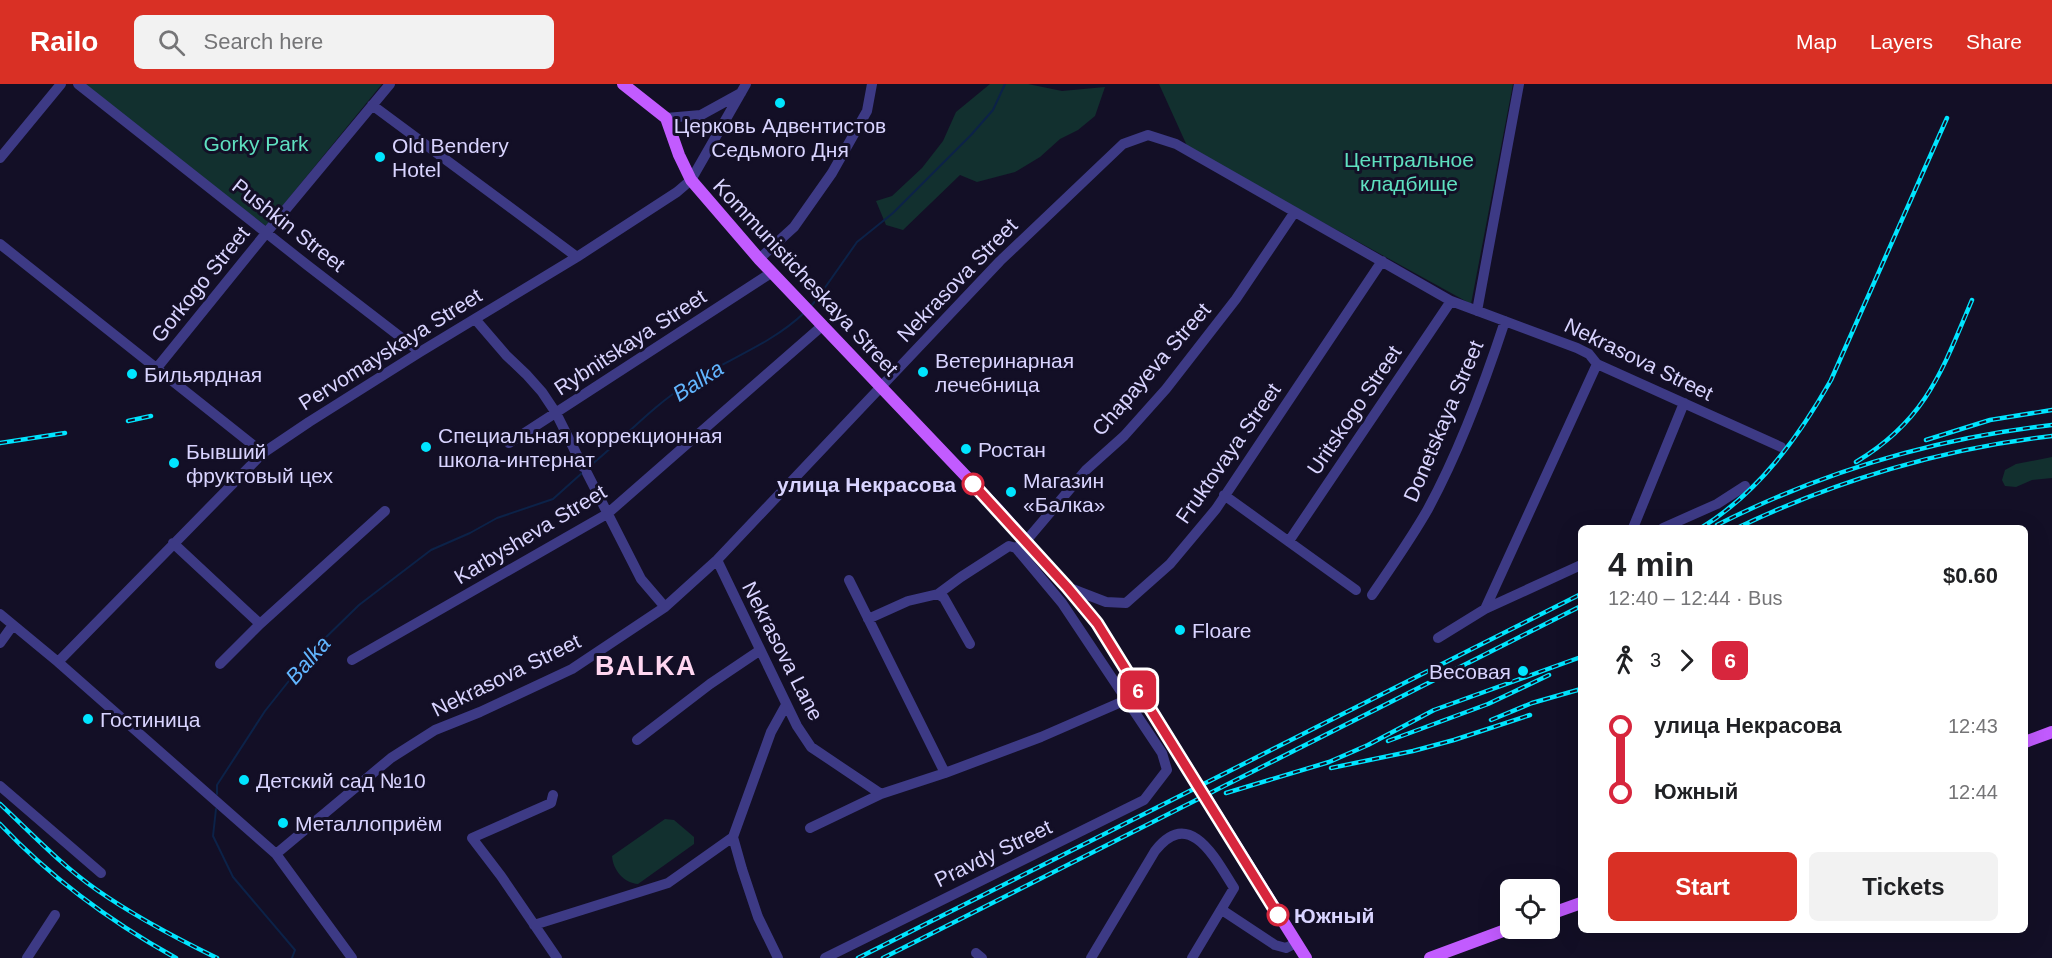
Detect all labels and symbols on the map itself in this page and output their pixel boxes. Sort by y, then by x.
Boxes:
marker: Церковь Адвентистов Седьмого Дня [773,96,787,110]
place label: Церковь Адвентистов Седьмого Дня [674,114,886,161]
park label: Gorky Park [203,132,309,155]
place label: Old Bendery Hotel [392,134,509,181]
park label: Центральное кладбище [1344,148,1474,195]
marker: Old Bendery Hotel [373,150,387,164]
street label: Pushkin Street [228,174,350,276]
street label: Kommunisticheskaya Street [709,174,903,380]
street label: Nekrasova Street [892,214,1022,346]
street label: Gorkogo Street [146,221,254,347]
street label: Pervomayskaya Street [294,283,486,415]
street label: Rybnitskaya Street [550,284,710,400]
street label: Chapayeva Street [1087,298,1215,440]
street label: Nekrasova Street [1561,313,1717,405]
street label: Donetskaya Street [1399,337,1487,505]
street label: Uritskogo Street [1302,341,1406,479]
place label: Ветеринарная лечебница [935,349,1074,396]
water label: Balka [668,356,728,406]
place label: Бильярдная [144,363,262,386]
marker: Ветеринарная лечебница [916,365,930,379]
marker: Бильярдная [125,367,139,381]
street label: Fruktovaya Street [1171,378,1285,527]
place label: Специальная коррекционная школа-интернат [438,424,722,471]
place label: Ростан [978,438,1046,461]
place label: Бывший фруктовый цех [186,440,334,487]
marker: Специальная коррекционная школа-интернат [419,440,433,454]
marker: Ростан [959,442,973,456]
marker: Бывший фруктовый цех [167,456,181,470]
place label: Магазин «Балка» [1023,469,1105,516]
place label: улица Некрасова [777,473,956,496]
marker: улица Некрасова [962,473,984,495]
street label: Karbysheva Street [450,480,610,588]
marker: Магазин «Балка» [1004,485,1018,499]
street label: Nekrasova Lane [738,578,828,724]
place label: Floare [1192,619,1252,642]
marker: Floare [1173,623,1187,637]
street label: Nekrasova Street [428,629,584,721]
water label: Balka [281,631,335,689]
district label: BALKA [595,651,697,681]
place label: Весовая [1429,660,1511,683]
marker: Весовая [1516,664,1530,678]
line badge: 6 [1118,670,1158,710]
place label: Гостиница [100,708,201,731]
marker: Гостиница [81,712,95,726]
place label: Детский сад №10 [256,769,426,792]
marker: Детский сад №10 [237,773,251,787]
place label: Металлоприём [295,812,442,835]
street label: Pravdy Street [931,815,1055,891]
marker: Металлоприём [276,816,290,830]
marker: Южный [1267,904,1289,926]
place label: Южный [1294,904,1374,927]

